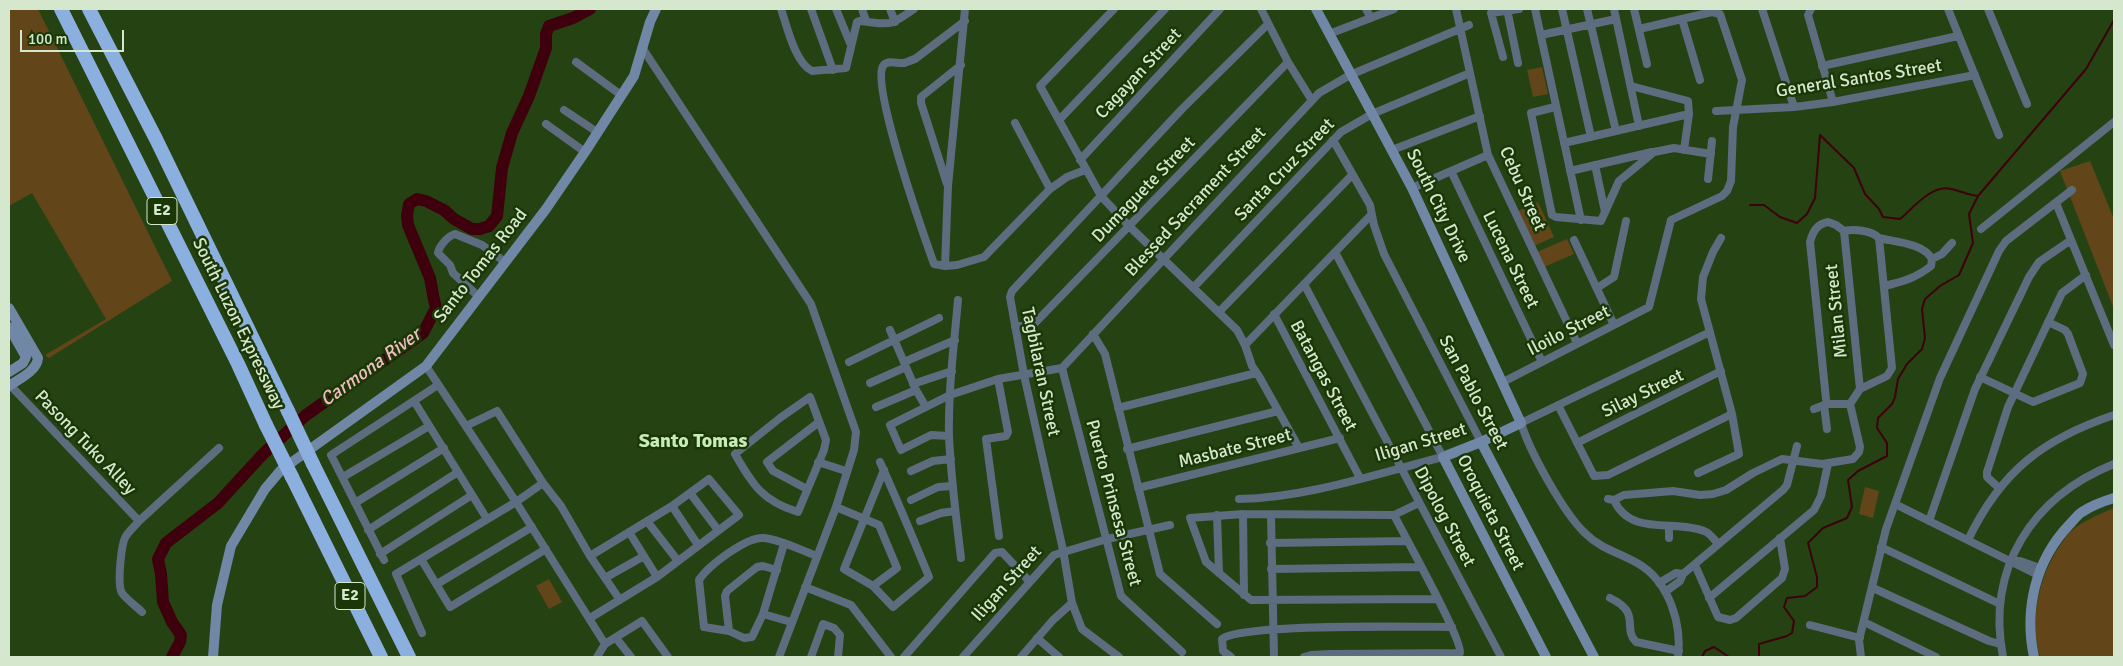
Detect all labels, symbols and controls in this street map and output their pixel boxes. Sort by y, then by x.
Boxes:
scale bar [22,20,126,52]
street label: Cagayan Street [1091,24,1187,124]
text: 100 m [28,30,68,48]
street label: General Santos Street [1775,55,1943,103]
street label: Santa Cruz Street [1230,114,1340,226]
street label: Blessed Sacrament Street [1121,123,1271,281]
street label: Dumaguete Street [1088,132,1200,248]
street label: Cebu Street [1494,144,1550,234]
street label: South City Drive [1401,146,1475,266]
road number: E2 [147,198,177,225]
street label: Santo Tomas Road [430,205,532,327]
street label: Lucena Street [1477,208,1543,312]
street label: South Luzon Expressway [187,235,289,413]
street label: Milan Street [1821,263,1853,359]
street label: Iloilo Street [1524,301,1614,361]
street label: Tagbilaran Street [1016,306,1064,438]
street label: Batangas Street [1285,317,1361,435]
water label: Carmona River [316,324,426,412]
street label: San Pablo Street [1434,332,1512,454]
street label: Silay Street [1599,365,1687,423]
street label: Pasong Tuko Alley [30,386,140,500]
street label: Puerto Prinsesa Street [1080,417,1146,589]
street label: Iligan Street [1373,419,1469,467]
street label: Masbate Street [1176,424,1294,474]
district label: Santo Tomas [639,430,747,454]
street label: Oroquieta Street [1452,452,1528,574]
street label: Dipolog Street [1409,463,1479,571]
street label: Iligan Street [967,542,1047,626]
road number: E2 [335,582,365,610]

